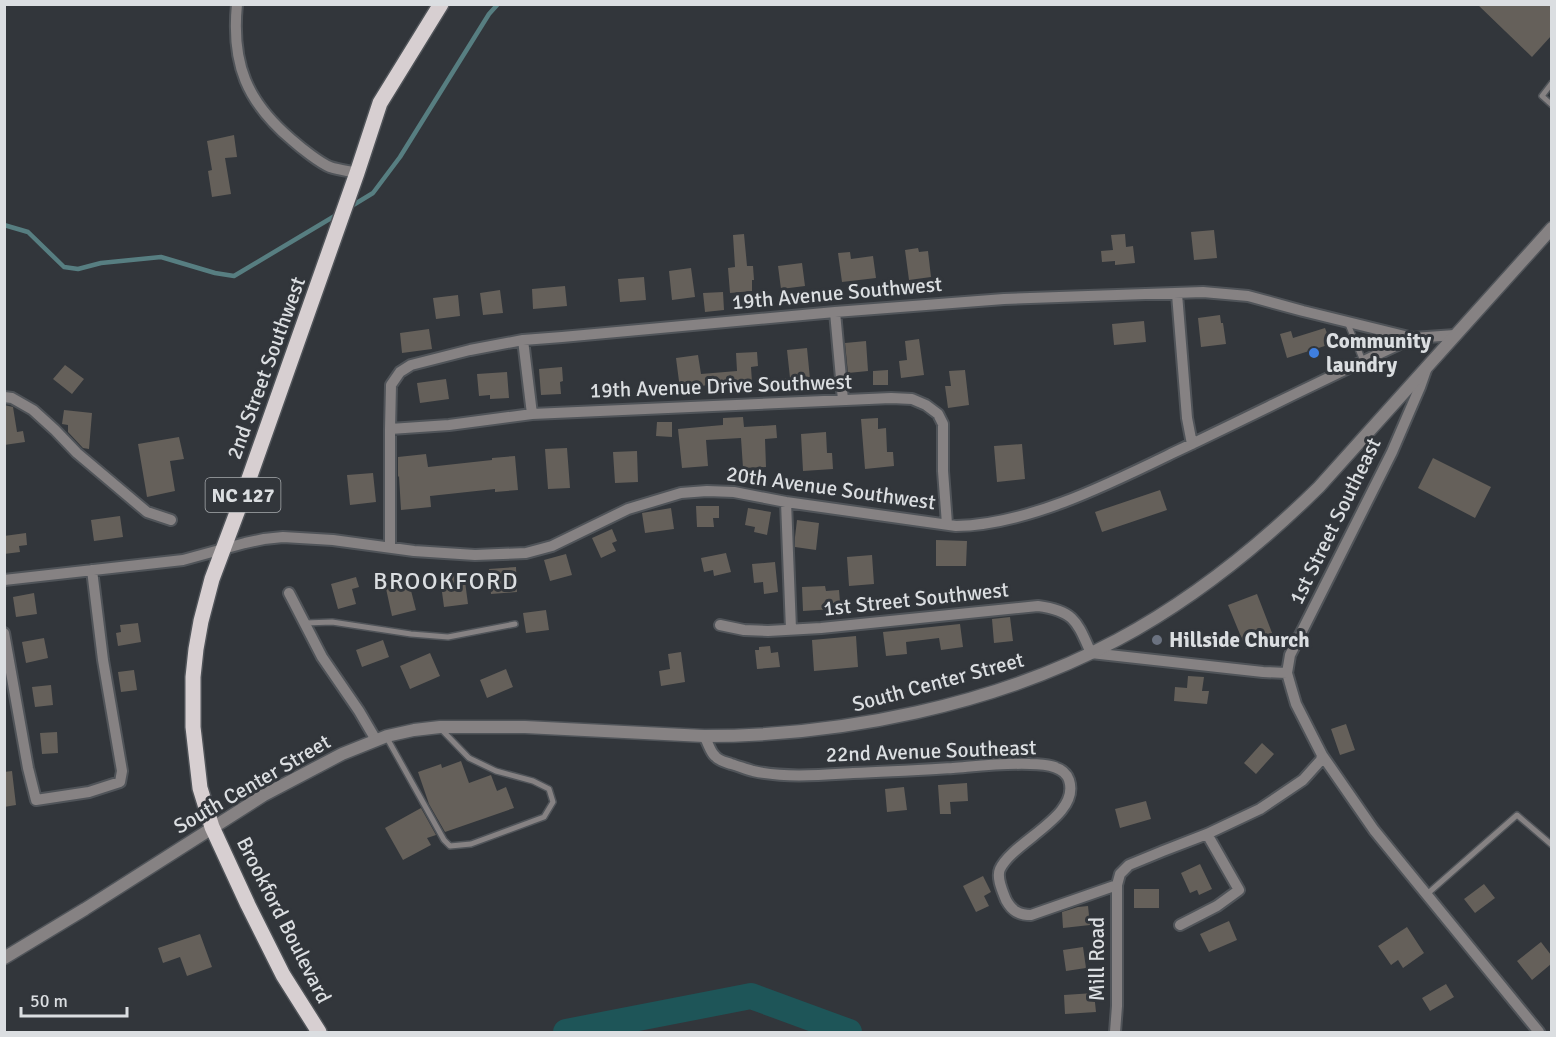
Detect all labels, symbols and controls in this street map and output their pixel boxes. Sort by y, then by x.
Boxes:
street label: 19th Avenue Southwest [731,271,943,315]
street label: 2nd Street Southwest [221,273,311,463]
place label: Community laundry [1326,328,1432,378]
marker: Community laundry [1307,346,1321,360]
street label: 19th Avenue Drive Southwest [589,368,853,404]
street label: 1st Street Southeast [1283,433,1387,609]
street label: 20th Avenue Southwest [725,460,937,516]
road number: NC 127 [206,478,280,512]
district label: BROOKFORD [373,566,519,596]
street label: 1st Street Southwest [822,576,1010,622]
place label: Hillside Church [1169,627,1310,653]
marker: Hillside Church [1150,633,1164,647]
street label: South Center Street [849,647,1027,717]
street label: South Center Street [169,729,335,839]
street label: 22nd Avenue Southeast [825,734,1037,768]
street label: Brookford Boulevard [231,832,337,1008]
street label: Mill Road [1084,917,1110,1001]
scale bar [21,980,128,1018]
text: 50 m [30,990,68,1012]

